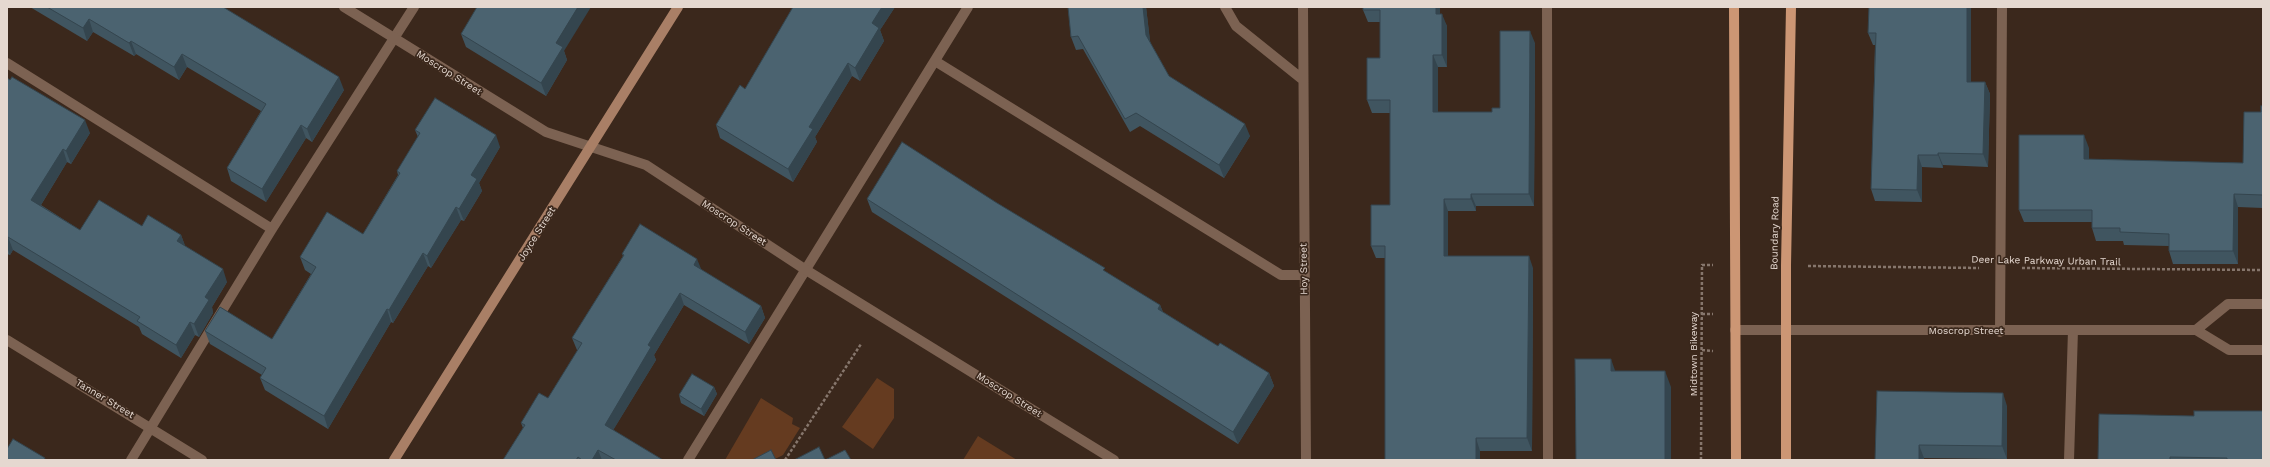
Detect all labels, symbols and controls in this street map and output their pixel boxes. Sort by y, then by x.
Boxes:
street label: Moscrop Street [414,48,484,98]
street label: Boundary Road [1768,196,1782,270]
street label: Moscrop Street [699,198,769,248]
street label: Joyce Street [516,205,558,263]
street label: Hoy Street [1298,243,1310,295]
street label: Deer Lake Parkway Urban Trail [1971,254,2121,268]
street label: Midtown Bikeway [1688,312,1700,396]
street label: Moscrop Street [1928,325,2004,337]
street label: Moscrop Street [974,370,1044,420]
street label: Tanner Street [73,377,137,421]

